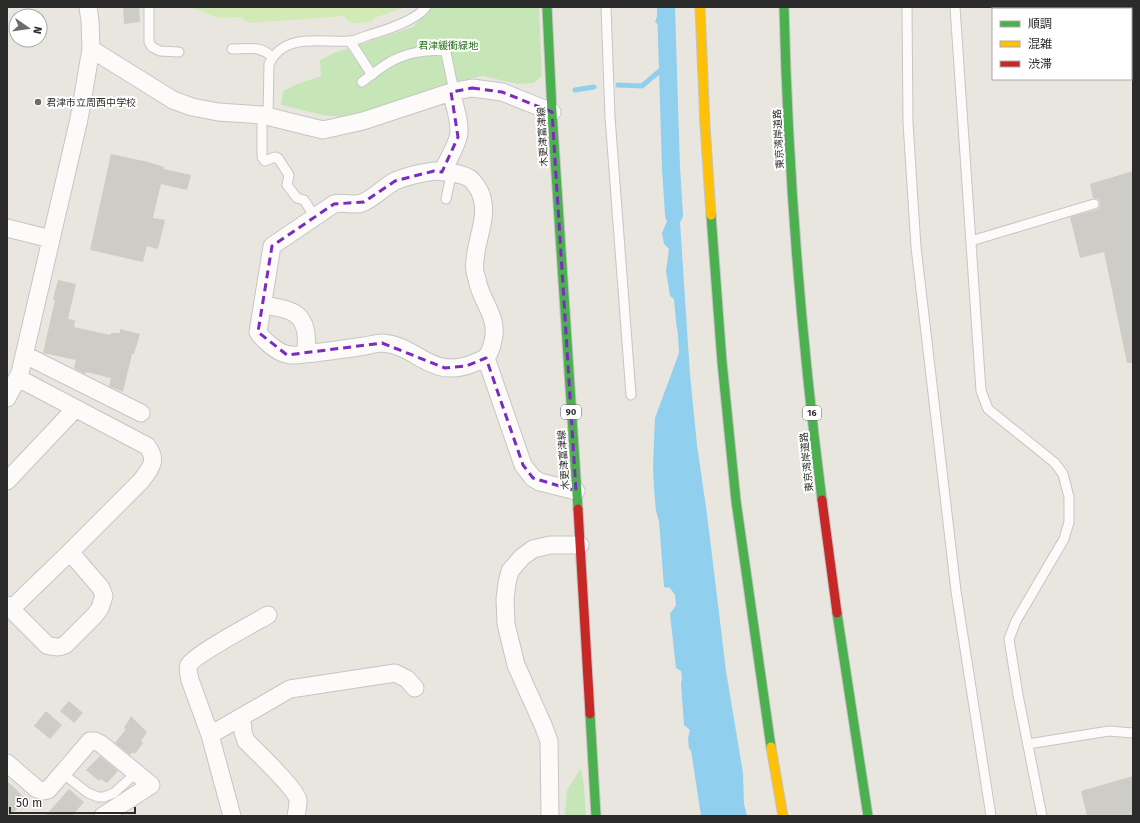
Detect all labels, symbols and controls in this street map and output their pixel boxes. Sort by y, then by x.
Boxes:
north arrow [8,8,48,48]
legend [992,8,1132,80]
text: 順調 [1028,17,1052,31]
text: N [30,25,44,35]
text: 混雑 [1028,37,1052,51]
park label: 君津緩衝緑地 [418,40,479,52]
text: 渋滞 [1028,57,1052,71]
marker: 君津市立周西中学校 [33,97,43,107]
place label: 君津市立周西中学校 [46,97,136,109]
street label: 木更津富津線 [535,107,551,167]
street label: 東京湾岸道路 [771,109,787,169]
road number: 90 [561,405,581,419]
road number: 16 [803,406,821,420]
street label: 木更津富津線 [556,430,572,490]
street label: 東京湾岸道路 [798,431,816,492]
scale bar [10,789,135,815]
text: 50 m [16,796,42,810]

